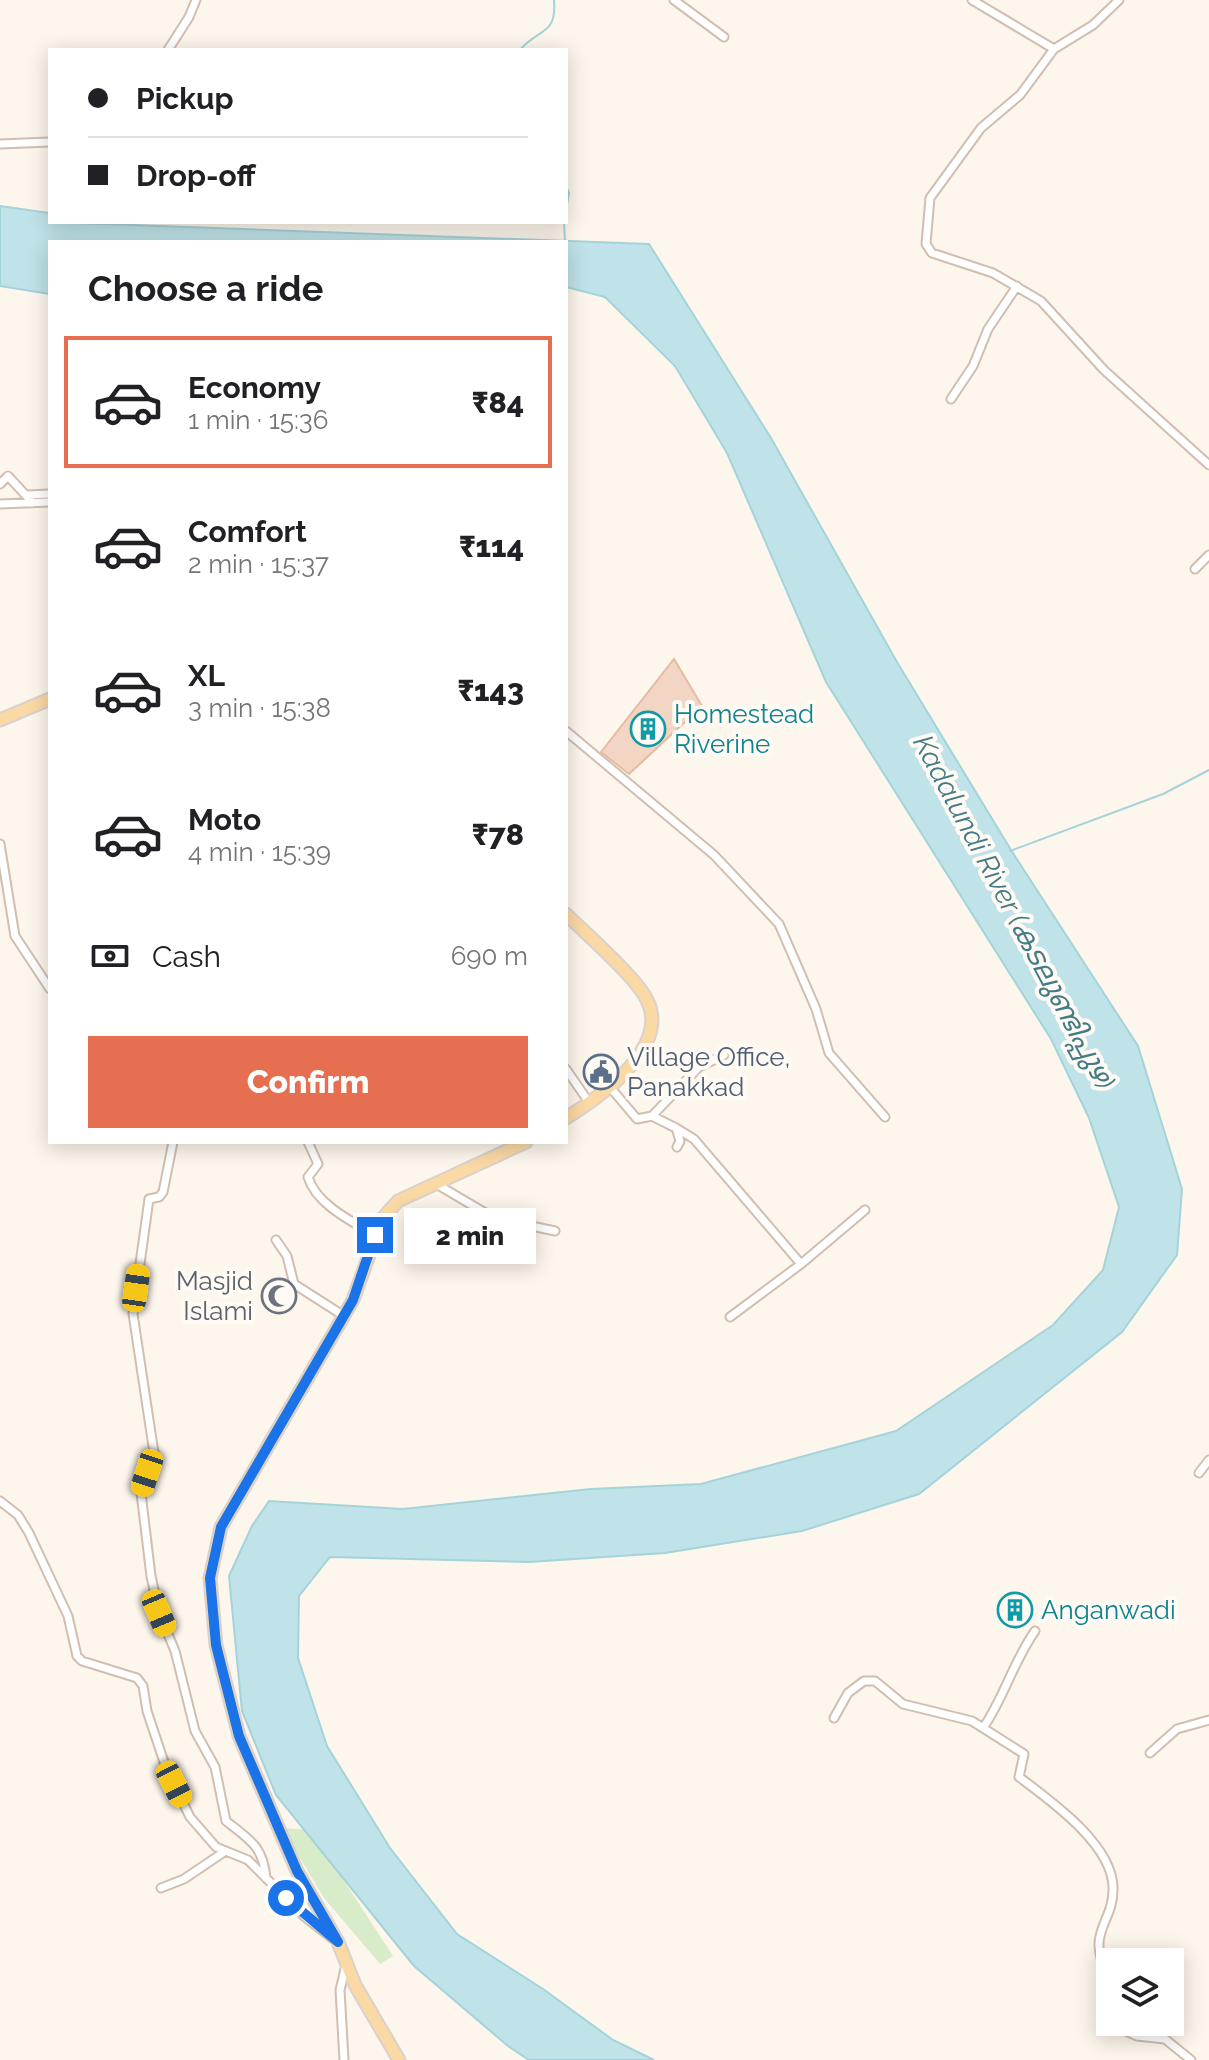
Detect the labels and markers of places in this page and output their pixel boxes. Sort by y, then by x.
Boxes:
place label: Homestead Riverine [674,699,814,759]
building icon: Homestead Riverine [629,710,667,748]
place label: Village Office, Panakkad [627,1042,790,1102]
public building icon: Village Office, Panakkad [582,1053,620,1091]
place label: Masjid Islami [176,1266,253,1326]
mosque icon: Masjid Islami [260,1277,298,1315]
building icon: Anganwadi [996,1591,1034,1629]
place label: Anganwadi [1041,1595,1176,1625]

